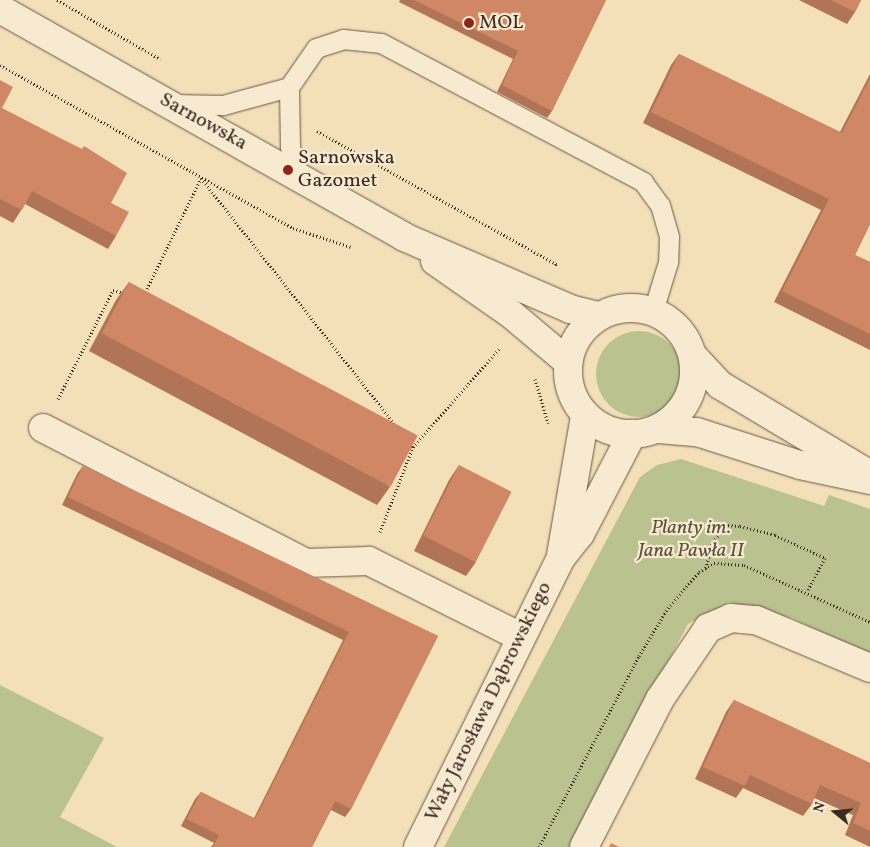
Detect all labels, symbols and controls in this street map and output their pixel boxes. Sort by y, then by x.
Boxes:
place label: MOL [479,11,523,35]
marker: MOL [463,17,475,29]
street label: Sarnowska [155,88,251,156]
place label: Sarnowska Gazomet [298,146,395,193]
marker: Sarnowska Gazomet [282,164,294,176]
park label: Planty im. Jana Pawła II [638,516,744,563]
street label: Wały Jarosława Dąbrowskiego [420,578,558,826]
north arrow [810,787,860,837]
text: N [810,800,831,815]

